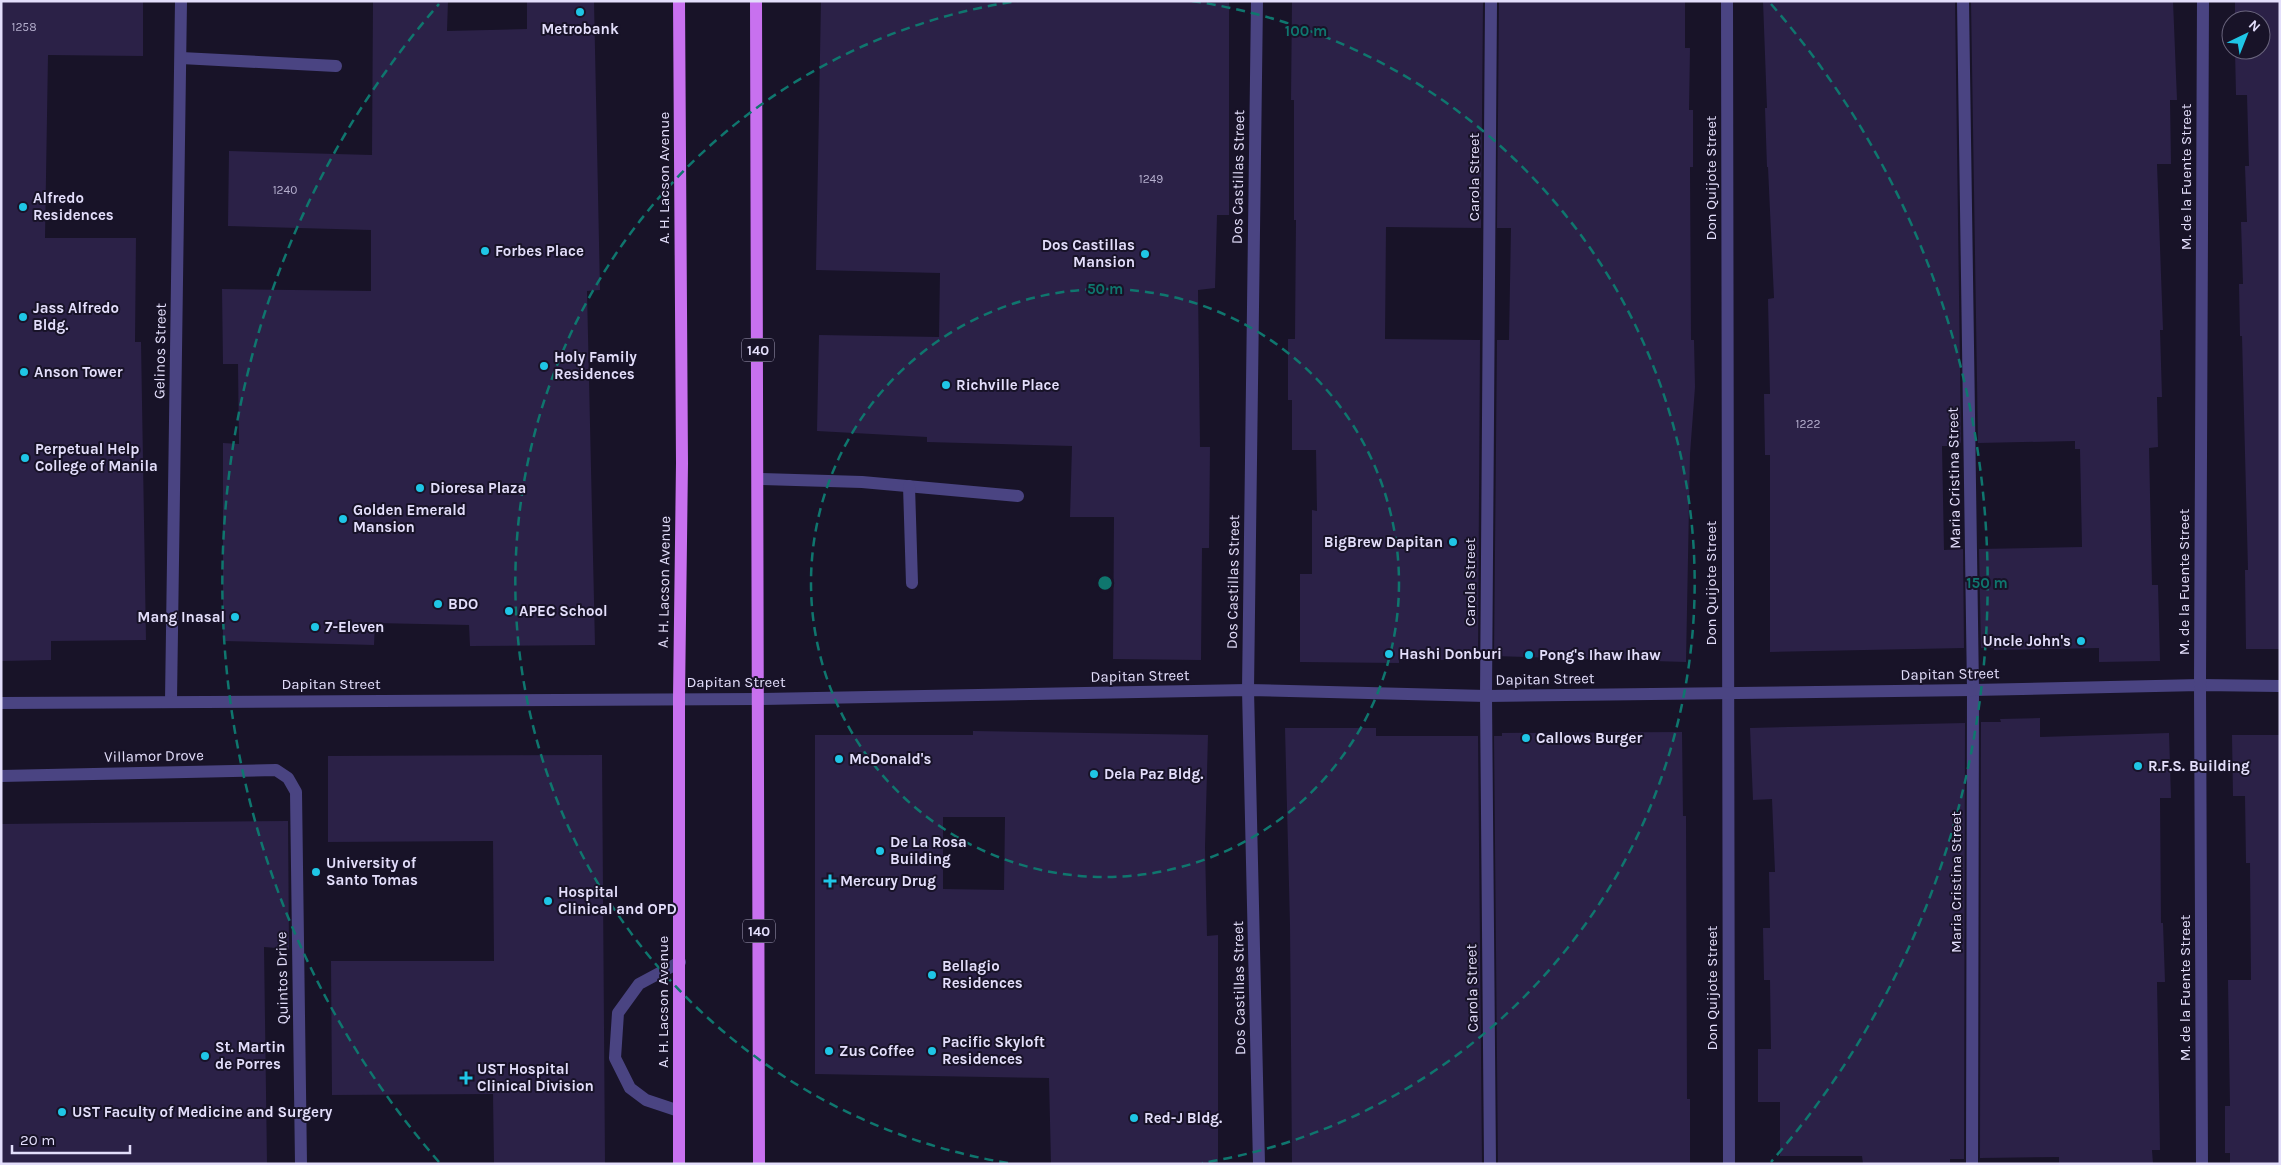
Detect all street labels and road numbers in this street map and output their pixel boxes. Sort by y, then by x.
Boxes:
street label: M. de la Fuente Street [2177,103,2195,250]
street label: Dos Castillas Street [1228,109,1248,244]
street label: A. H. Lacson Avenue [655,112,673,244]
street label: Don Quijote Street [1702,115,1720,241]
street label: Carola Street [1465,133,1483,221]
street label: Gelinos Street [150,303,170,399]
road number: 140 [742,338,774,362]
street label: Maria Cristina Street [1944,407,1964,549]
street label: M. de la Fuente Street [2175,508,2193,655]
street label: Dos Castillas Street [1223,514,1243,649]
street label: A. H. Lacson Avenue [654,516,674,648]
street label: Don Quijote Street [1702,520,1720,646]
street label: Carola Street [1461,538,1479,626]
street label: Dapitan Street [1900,664,2000,684]
street label: Dapitan Street [1090,666,1190,686]
street label: Dapitan Street [1495,669,1595,689]
street label: Dapitan Street [686,673,786,691]
street label: Dapitan Street [281,675,381,693]
street label: Villamor Drove [104,746,204,766]
street label: Maria Cristina Street [1947,811,1965,953]
street label: M. de la Fuente Street [2176,914,2194,1061]
road number: 140 [743,919,775,942]
street label: Dos Castillas Street [1229,920,1249,1055]
street label: Don Quijote Street [1703,925,1721,1051]
street label: Quintos Drive [272,931,292,1025]
street label: A. H. Lacson Avenue [654,936,672,1068]
street label: Carola Street [1462,943,1482,1032]

